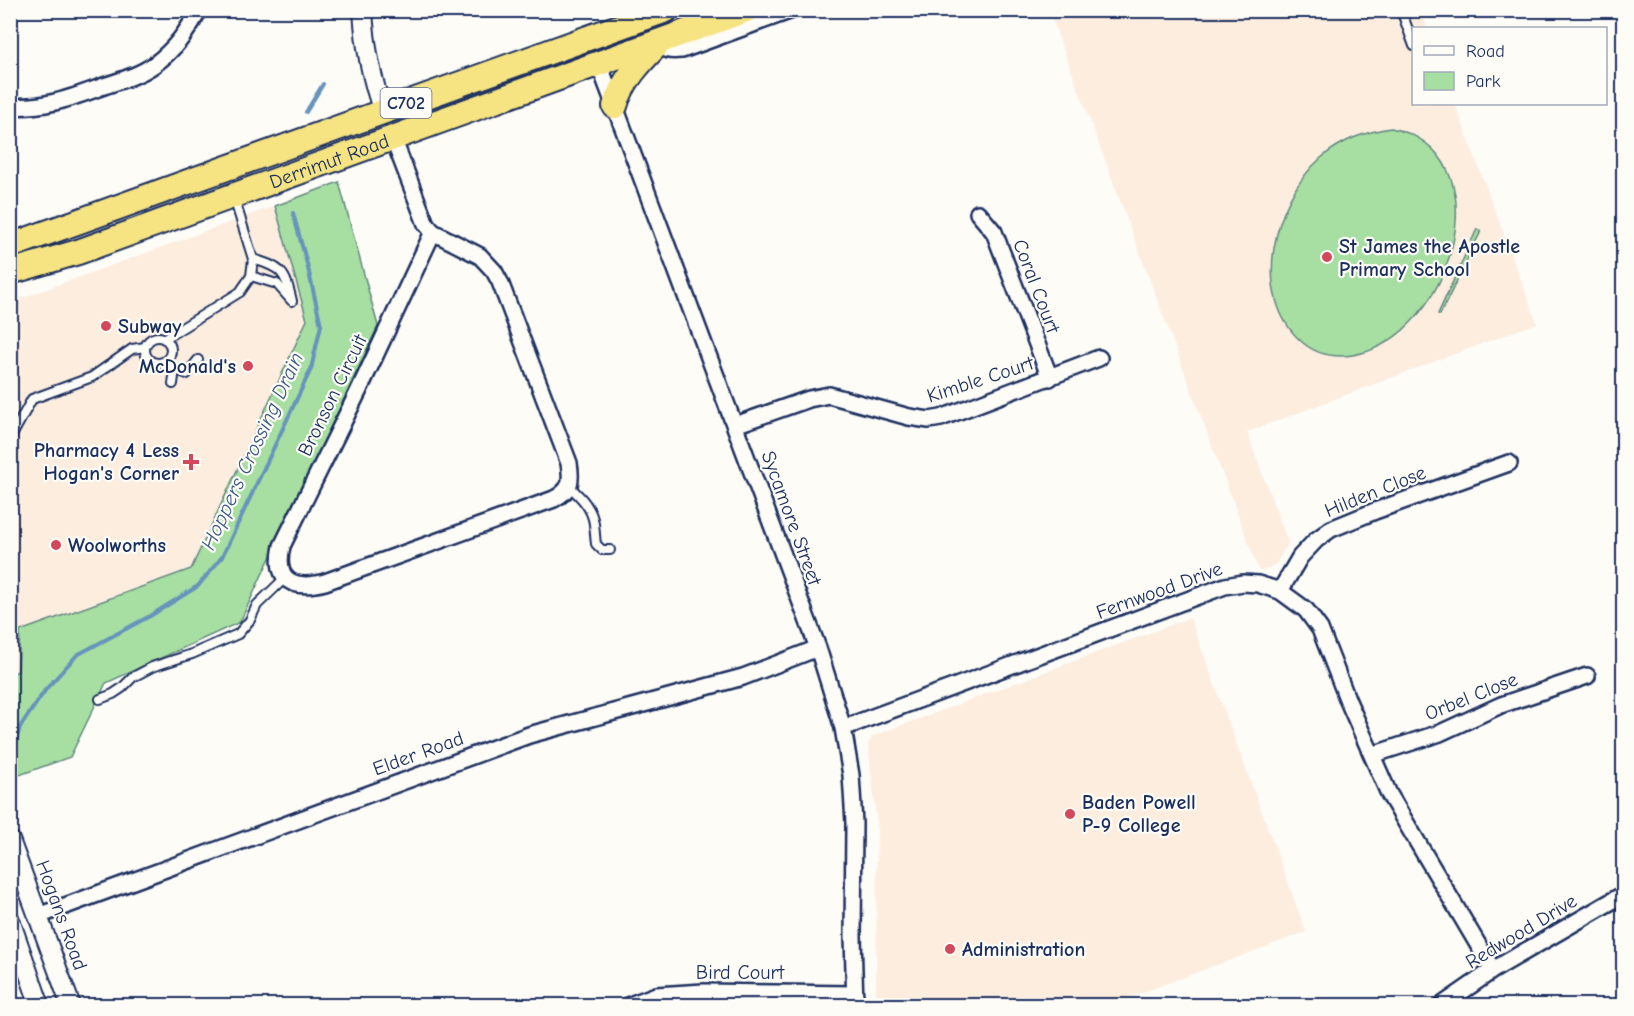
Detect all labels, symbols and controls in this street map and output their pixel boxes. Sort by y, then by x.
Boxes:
legend [1412,27,1607,105]
text: Road [1466,41,1505,62]
text: Park [1466,71,1501,92]
road number: C702 [380,88,432,118]
street label: Derrimut Road [266,129,392,194]
place label: St James the Apostle Primary School [1339,235,1520,281]
street label: Coral Court [1008,236,1065,337]
marker: St James the Apostle Primary School [1320,250,1334,264]
place label: Subway [118,315,182,338]
marker: Subway [99,319,113,333]
street label: Bronson Circuit [293,329,372,460]
water label: Hoppers Crossing Drain [196,349,308,553]
street label: Kimble Court [924,351,1038,408]
place label: McDonald's [139,355,236,378]
marker: McDonald's [241,359,255,373]
place label: Pharmacy 4 Less Hogan's Corner [34,439,179,485]
street label: Sycamore Street [757,448,827,590]
marker: Pharmacy 4 Less Hogan's Corner [184,455,198,469]
street label: Hilden Close [1321,461,1429,522]
place label: Woolworths [68,534,166,557]
marker: Woolworths [49,538,63,552]
street label: Fernwood Drive [1093,557,1225,624]
street label: Orbel Close [1421,667,1521,725]
street label: Elder Road [370,726,467,781]
place label: Baden Powell P-9 College [1082,791,1196,837]
marker: Baden Powell P-9 College [1063,807,1077,821]
street label: Hogans Road [31,857,92,973]
street label: Redwood Drive [1462,889,1581,974]
place label: Administration [962,938,1085,961]
marker: Administration [943,942,957,956]
street label: Bird Court [696,961,785,984]

